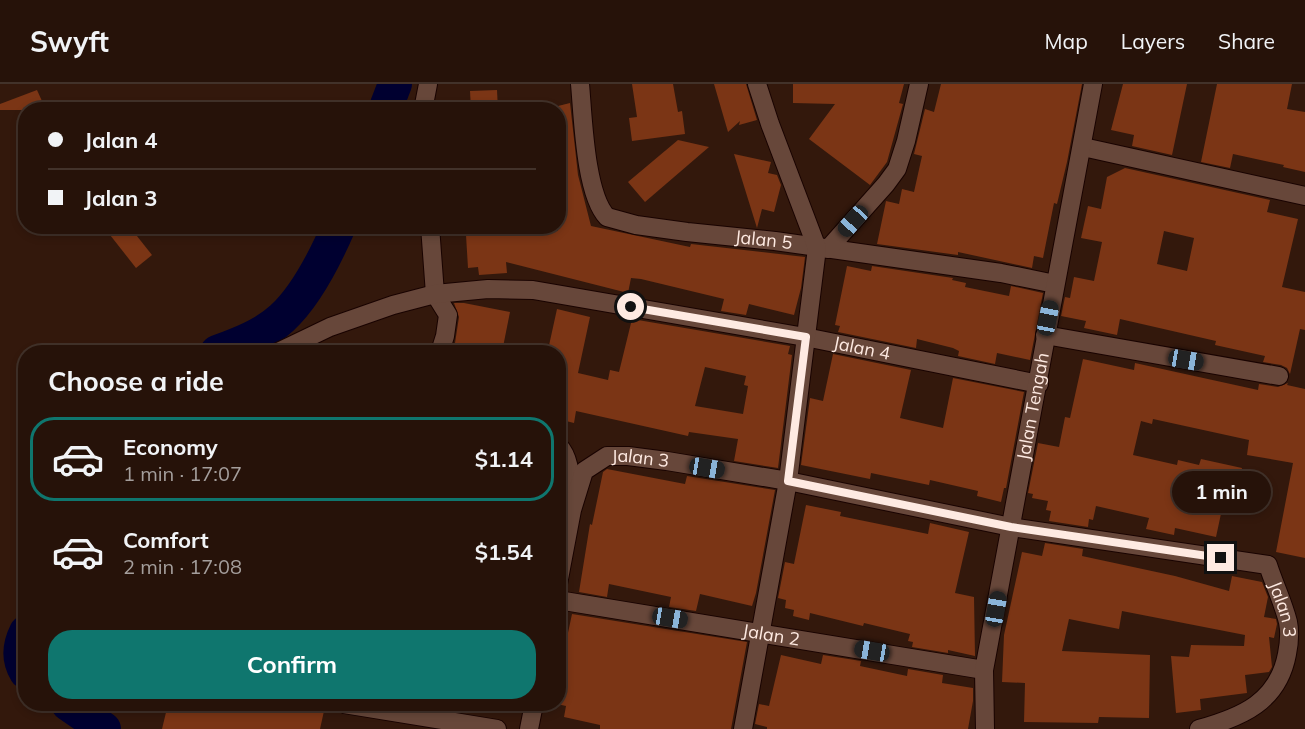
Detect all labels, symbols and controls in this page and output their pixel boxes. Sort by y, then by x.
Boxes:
text: Swyft [30,24,109,59]
text: Map [1045,28,1088,54]
text: Layers [1121,28,1185,54]
text: Share [1218,28,1275,54]
text: Jalan 4 [84,126,157,154]
text: Jalan 3 [84,184,157,212]
car [834,202,872,240]
street label: Jalan 5 [734,225,794,254]
route start [617,293,644,320]
car [1036,299,1060,337]
street label: Jalan 4 [831,331,893,365]
car [1167,348,1205,372]
street label: Jalan Tengah [1011,351,1054,462]
text: Choose a ride [48,364,224,398]
icon: car [51,432,105,486]
text: Economy [123,433,218,461]
street label: Jalan 3 [611,444,671,472]
text: $1.14 [475,445,533,473]
car [688,456,726,480]
text: 1 min · 17:07 [123,461,242,486]
callout: 1 min [1172,471,1270,513]
text: 1 min [1195,479,1248,504]
icon: car [51,525,105,579]
text: Comfort [123,526,209,554]
text: $1.54 [475,538,533,566]
route end [1207,544,1234,571]
text: 2 min · 17:08 [123,554,242,579]
street label: Jalan 3 [1264,578,1301,638]
car [984,590,1008,628]
car [651,606,689,630]
street label: Jalan 2 [741,618,802,651]
button: Confirm [48,630,536,699]
car [853,639,891,663]

